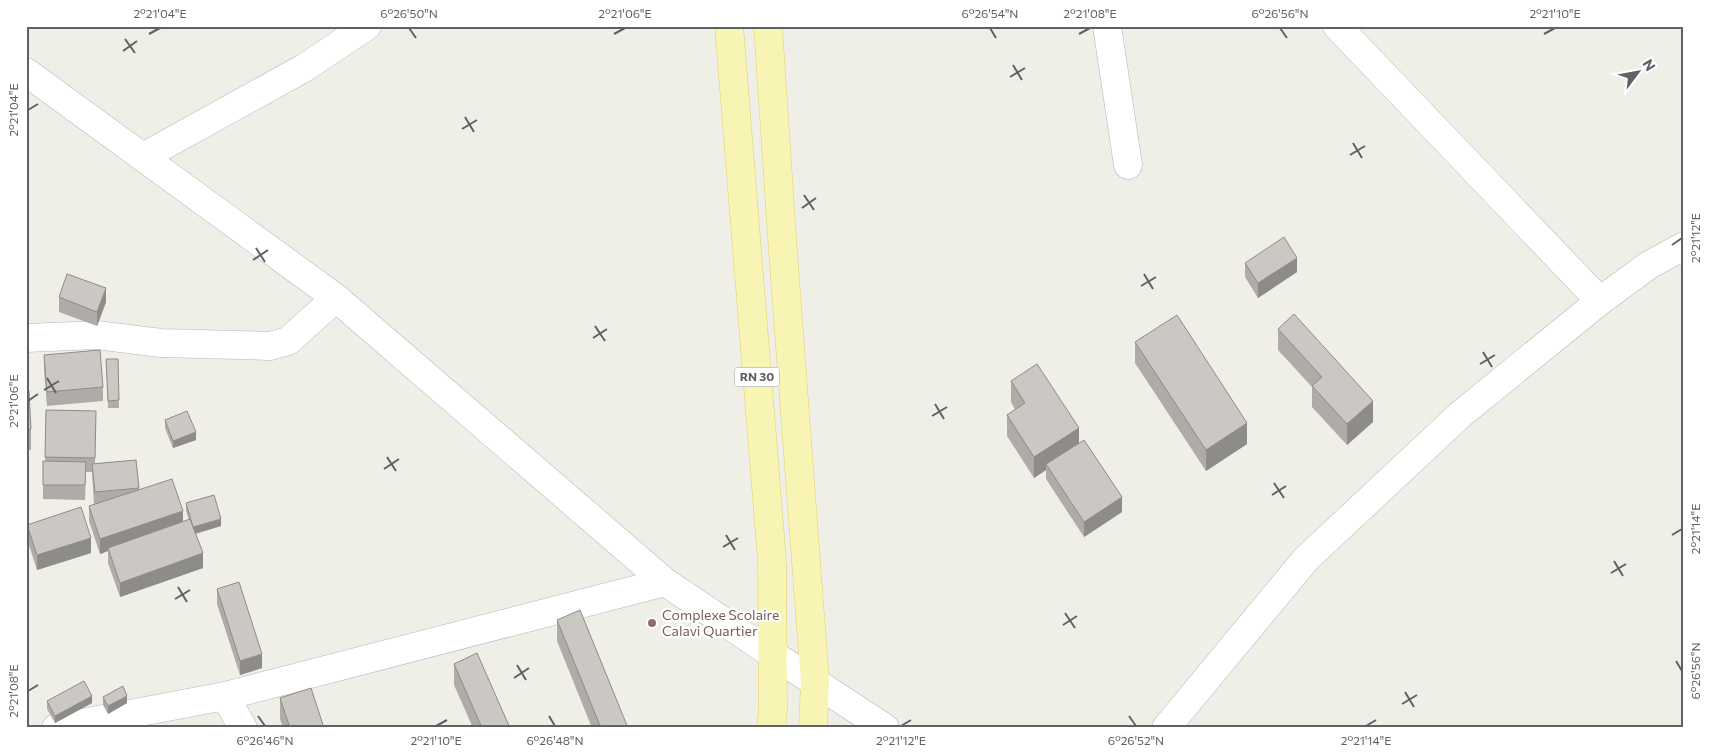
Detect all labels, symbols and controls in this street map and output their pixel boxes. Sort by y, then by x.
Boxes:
text: 2°21'04"E [133,6,187,20]
text: 6°26'50"N [380,6,438,20]
text: 2°21'06"E [598,6,652,20]
text: 6°26'54"N [962,6,1018,20]
text: 2°21'08"E [1063,6,1117,20]
text: 6°26'56"N [1252,6,1308,20]
text: 2°21'10"E [1529,6,1581,20]
north arrow [1612,48,1662,98]
text: N [1639,56,1659,74]
text: 2°21'04"E [6,83,20,137]
text: 2°21'12"E [1688,213,1702,263]
road number: RN 30 [734,368,780,387]
text: 2°21'06"E [6,374,20,428]
text: 2°21'14"E [1688,504,1702,554]
place label: Complexe Scolaire Calavi Quartier [662,606,779,639]
marker: Complexe Scolaire Calavi Quartier [646,617,658,629]
text: 6°26'56"N [1688,643,1702,699]
text: 2°21'08"E [6,664,20,718]
text: 6°26'46"N [236,733,294,747]
text: 2°21'10"E [410,733,462,747]
text: 6°26'48"N [526,733,584,747]
text: 2°21'12"E [876,733,926,747]
text: 6°26'52"N [1108,733,1164,747]
text: 2°21'14"E [1341,733,1391,747]

